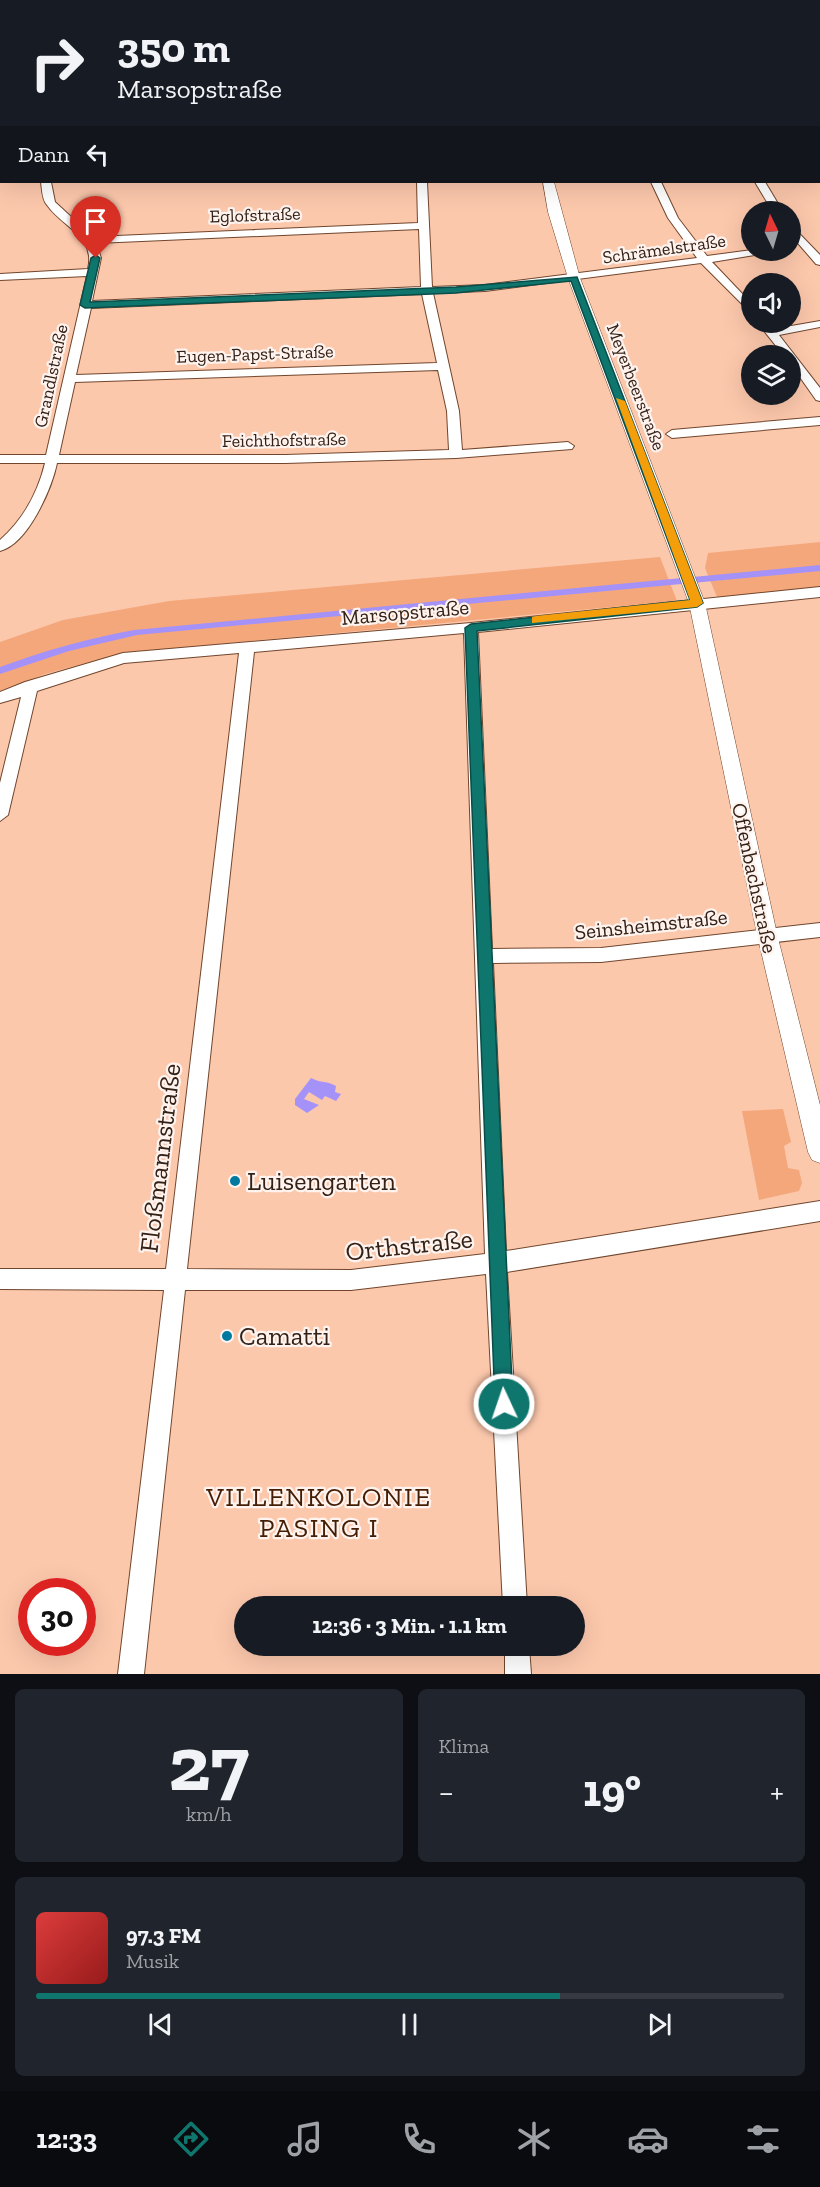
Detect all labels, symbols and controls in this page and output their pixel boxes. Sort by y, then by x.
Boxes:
text: 350 m [117,22,230,73]
icon: right [18,24,96,102]
text: Marsopstraße [117,73,282,105]
icon: left [81,138,114,171]
text: Dann [18,141,69,168]
pin [70,196,121,258]
north arrow [741,201,801,261]
map controls [741,201,801,405]
street label: Eglofstraße [209,202,301,228]
icon: arrive [79,205,112,238]
street label: Schrämelstraße [601,229,727,269]
button: sound [741,273,801,333]
street label: Meyerbeerstraße [602,321,670,453]
street label: Grandlstraße [29,323,73,429]
street label: Eugen-Papst-Straße [176,340,334,368]
button: layers [741,345,801,405]
street label: Feichthofstraße [222,428,346,452]
street label: Marsopstraße [340,594,470,630]
street label: Offenbachstraße [727,801,783,955]
street label: Seinsheimstraße [573,904,729,944]
street label: Floßmannstraße [133,1062,187,1254]
place label: Luisengarten [247,1165,396,1197]
marker: Luisengarten [228,1174,242,1188]
street label: Orthstraße [344,1222,474,1268]
place label: Camatti [239,1320,330,1352]
marker: Camatti [220,1329,234,1343]
position arrow [472,1372,536,1436]
district label: VILLENKOLONIE PASING I [205,1481,432,1544]
speed limit sign: 30 [18,1578,96,1656]
text: 12:36 · 3 Min. · 1.1 km [312,1612,507,1639]
text: 27 [169,1716,249,1810]
text: Klima [439,1734,489,1758]
text: 19° [583,1764,641,1818]
text: − [439,1772,454,1811]
text: + [770,1772,784,1811]
text: km/h [186,1802,232,1826]
text: 97.3 FM [126,1922,201,1949]
text: Musik [126,1949,179,1973]
icon: previous [144,2008,177,2041]
icon: pause [393,2008,426,2041]
icon: next [643,2008,676,2041]
icon: directions [170,2118,212,2160]
icon: music [284,2118,326,2160]
icon: phone [398,2118,440,2160]
icon: climate [513,2118,555,2160]
icon: car [627,2118,669,2160]
icon: filters [742,2118,784,2160]
text: 12:33 [36,2123,97,2155]

